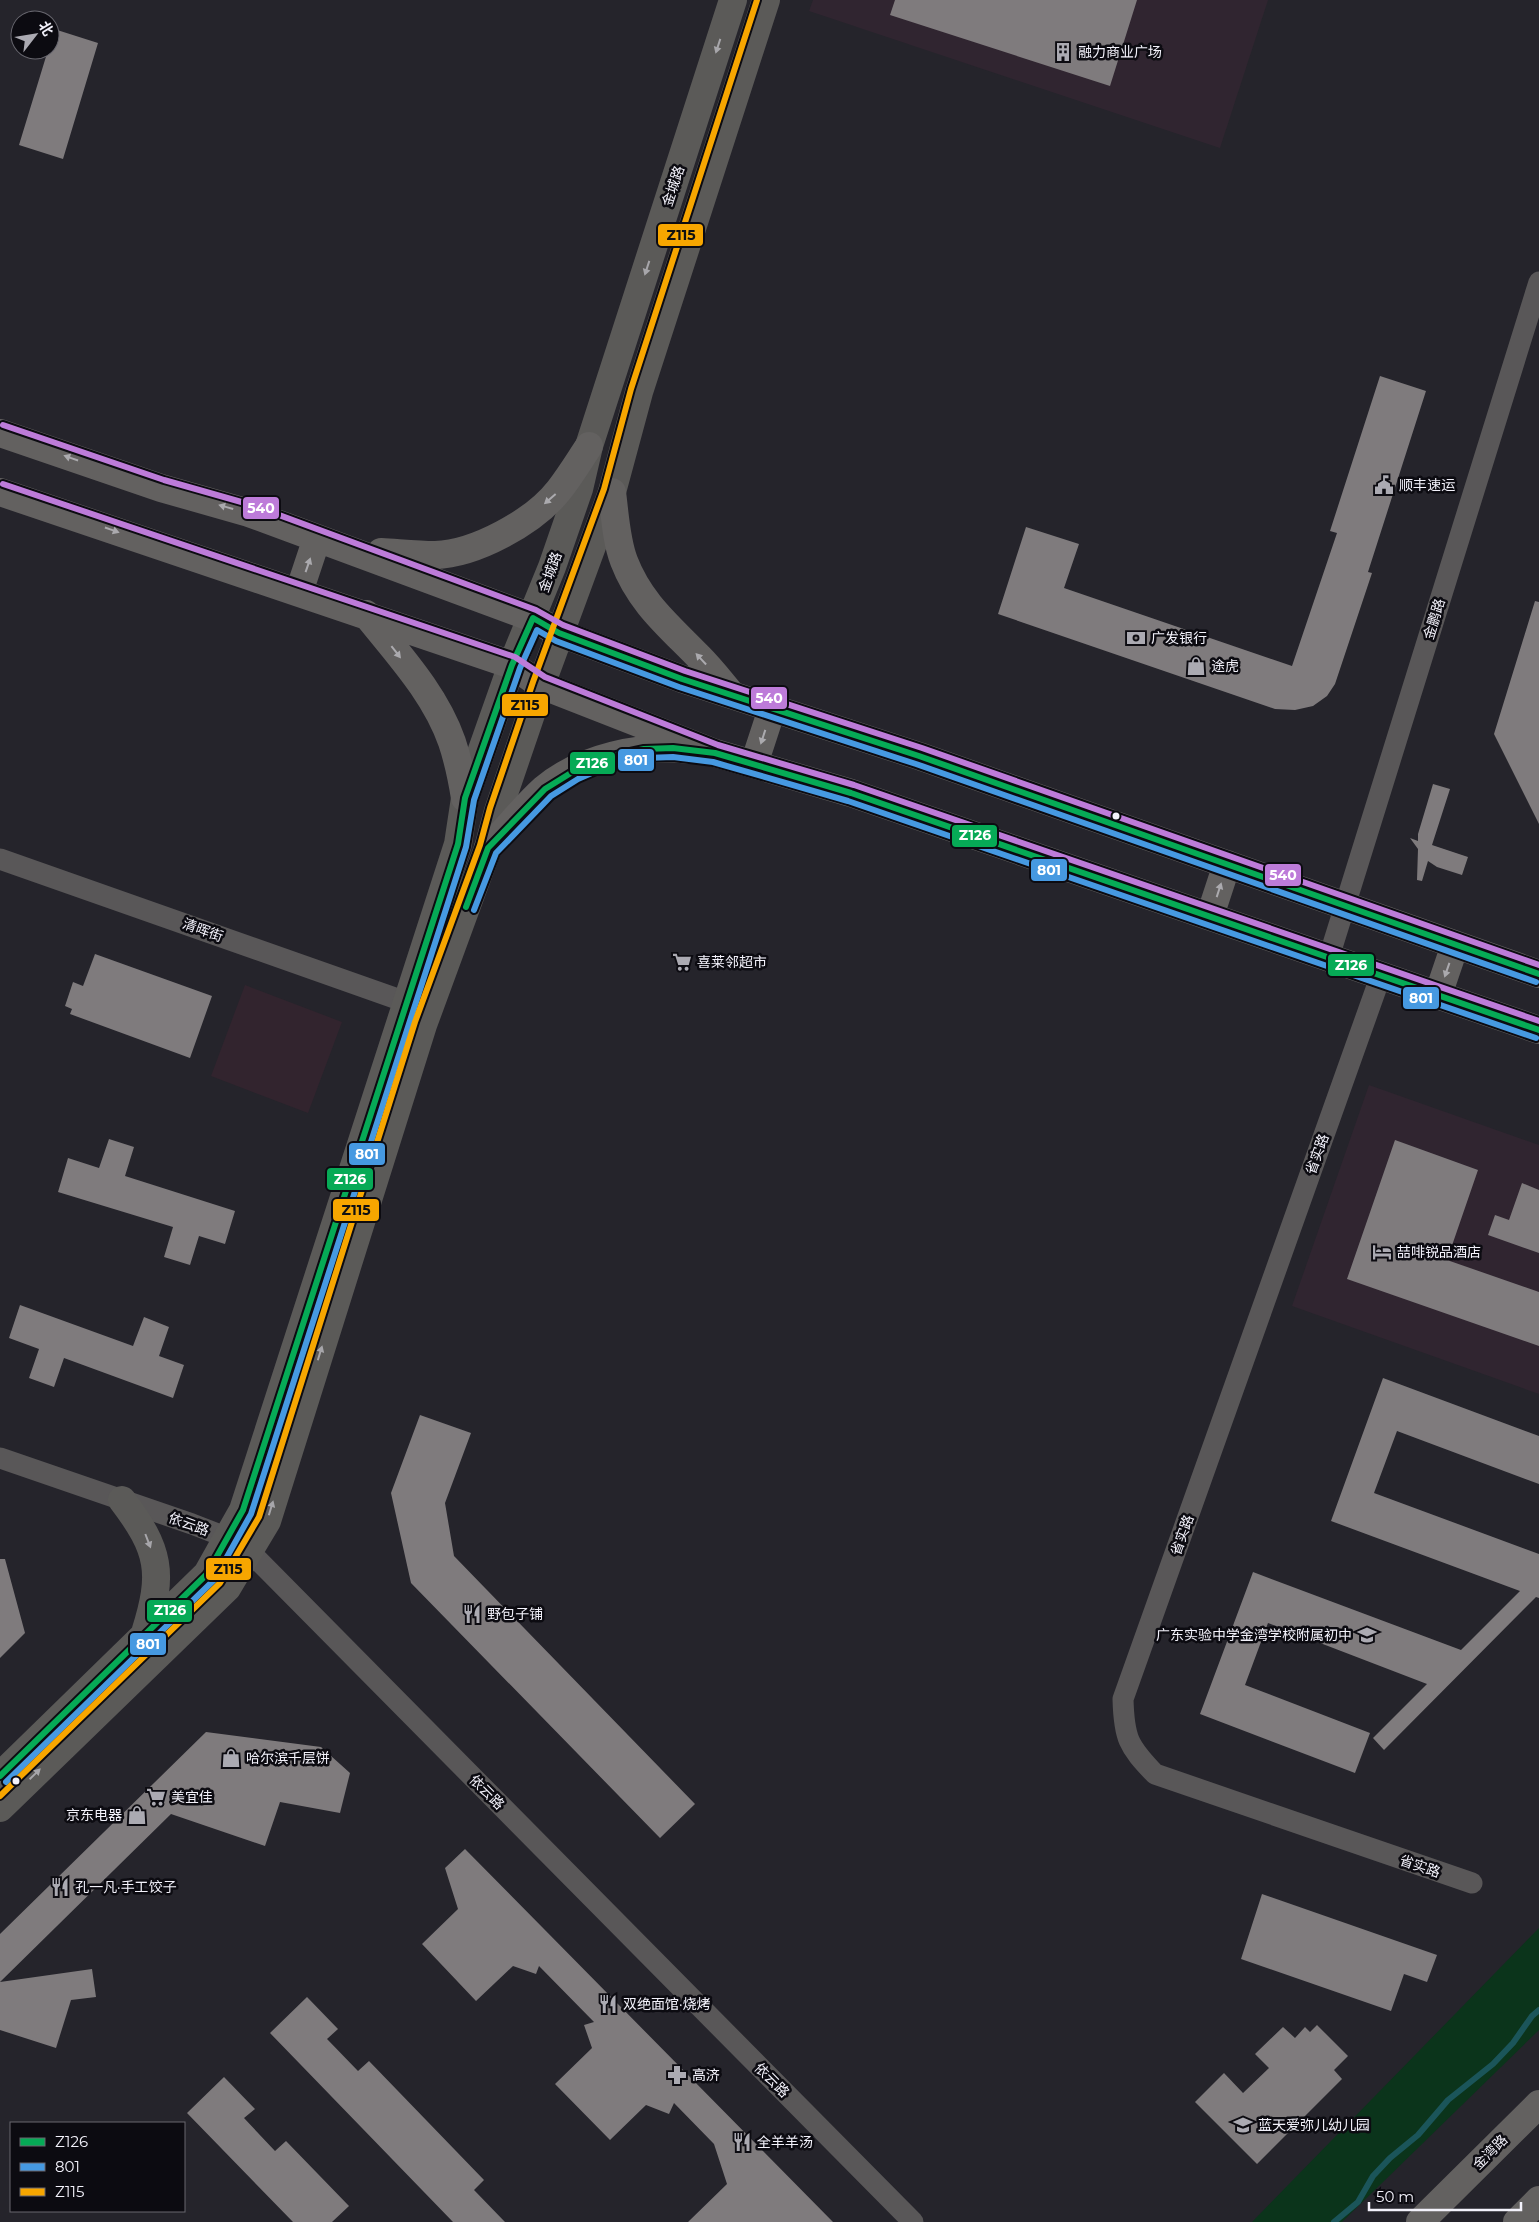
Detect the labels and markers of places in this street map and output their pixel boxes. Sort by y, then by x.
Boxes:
building icon: 融力商业广场 [1052,41,1074,63]
place label: 融力商业广场 [1078,43,1162,61]
public building icon: 顺丰速运 [1373,474,1395,496]
place label: 顺丰速运 [1399,476,1455,494]
bank icon: 广发银行 [1125,627,1147,649]
place label: 广发银行 [1151,629,1207,647]
shop icon: 途虎 [1185,655,1207,677]
place label: 途虎 [1211,657,1239,675]
unlabelled marker [1111,811,1121,821]
supermarket icon: 喜莱邻超市 [671,951,693,973]
place label: 喜莱邻超市 [697,953,767,971]
hotel icon: 喆啡锐品酒店 [1371,1241,1393,1263]
place label: 喆啡锐品酒店 [1397,1243,1481,1261]
restaurant icon: 野包子铺 [461,1603,483,1625]
place label: 野包子铺 [487,1605,543,1623]
school or university icon: 广东实验中学金湾学校附属初中 [1356,1624,1378,1646]
place label: 广东实验中学金湾学校附属初中 [1156,1626,1352,1644]
shop icon: 哈尔滨千层饼 [220,1747,242,1769]
place label: 哈尔滨千层饼 [246,1749,330,1767]
unlabelled marker [11,1776,21,1786]
supermarket icon: 美宜佳 [145,1786,167,1808]
place label: 美宜佳 [171,1788,213,1806]
shop icon: 京东电器 [126,1804,148,1826]
place label: 京东电器 [66,1806,122,1824]
restaurant icon: 孔一凡·手工饺子 [49,1876,71,1898]
place label: 孔一凡·手工饺子 [75,1878,177,1896]
restaurant icon: 双绝面馆·烧烤 [597,1993,619,2015]
place label: 双绝面馆·烧烤 [623,1995,711,2013]
pharmacy icon: 高济 [666,2064,688,2086]
place label: 高济 [692,2066,720,2084]
school or university icon: 蓝天爱弥儿幼儿园 [1232,2114,1254,2136]
place label: 蓝天爱弥儿幼儿园 [1258,2116,1370,2134]
restaurant icon: 全羊羊汤 [731,2131,753,2153]
place label: 全羊羊汤 [757,2133,813,2151]

